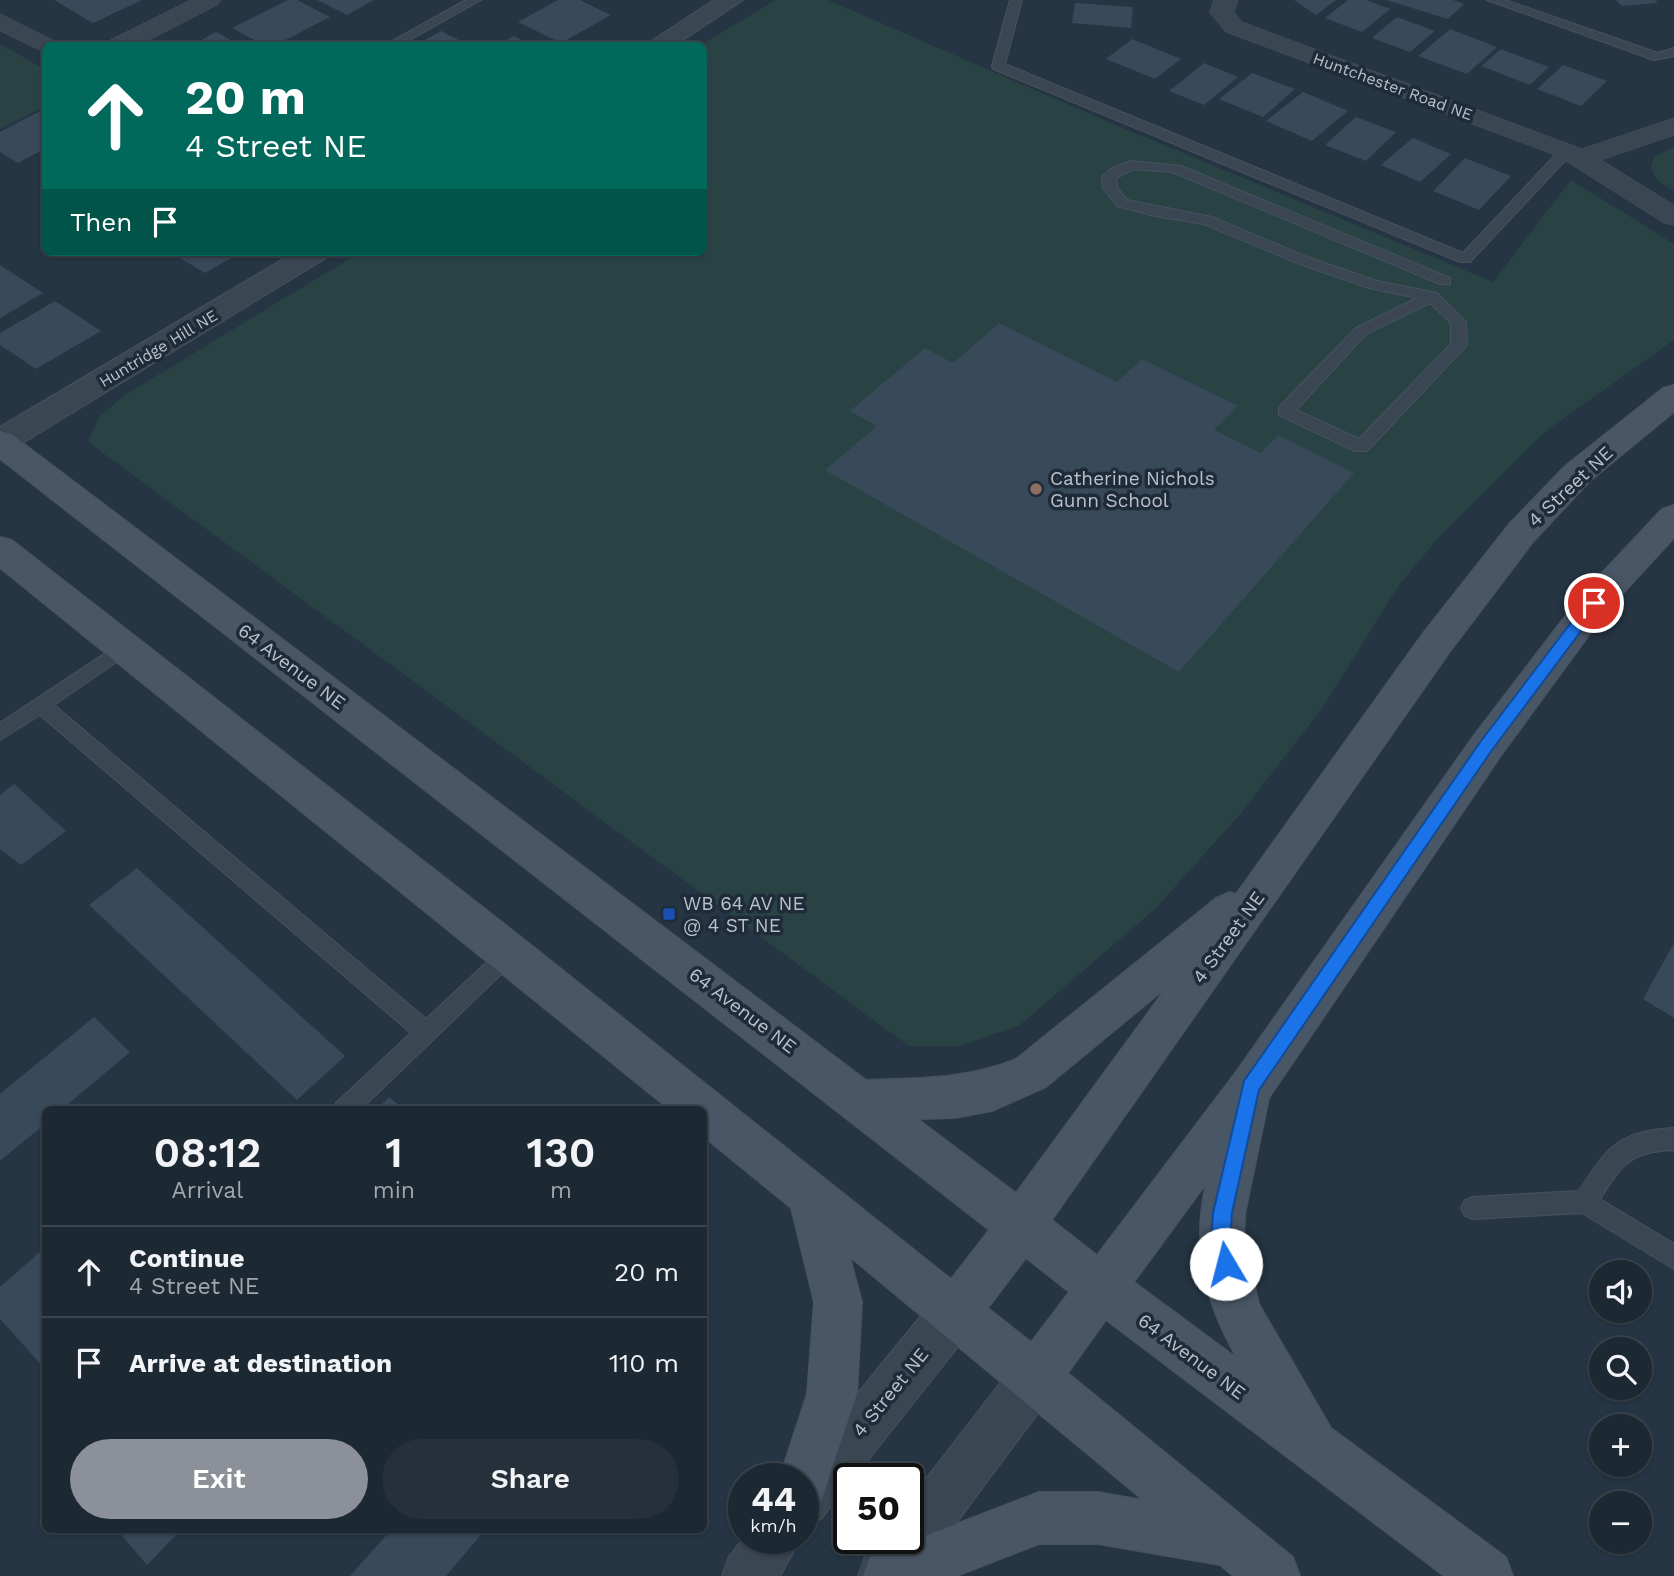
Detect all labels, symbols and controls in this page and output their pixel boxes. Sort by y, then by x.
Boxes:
street label: Huntchester Road NE [1310,49,1475,124]
text: 20 m [185,68,306,126]
icon: ahead [70,70,161,161]
text: 4 Street NE [185,127,367,165]
icon: arrive [146,203,184,241]
text: Then [70,207,132,237]
street label: Huntridge Hill NE [96,306,221,391]
street label: 4 Street NE [1523,441,1618,532]
place label: Catherine Nichols Gunn School [1050,467,1215,512]
marker: Catherine Nichols Gunn School [1028,481,1044,497]
pin [1564,573,1624,633]
icon: arrive [1575,584,1613,622]
street label: 64 Avenue NE [233,619,350,714]
street label: 4 Street NE [1187,887,1269,988]
place label: WB 64 AV NE @ 4 ST NE [683,892,805,937]
marker: WB 64 AV NE @ 4 ST NE [661,906,677,922]
street label: 64 Avenue NE [684,963,801,1058]
text: 08:12 [154,1128,261,1177]
text: 1 [385,1128,403,1177]
text: 130 [527,1128,596,1177]
text: Arrival [171,1177,243,1204]
text: min [373,1177,415,1204]
text: m [550,1177,572,1204]
position arrow [1189,1227,1263,1301]
text: Continue [129,1243,245,1273]
icon: ahead [70,1253,108,1291]
text: 20 m [614,1257,679,1287]
map controls [1589,1260,1652,1554]
button: sound [1589,1260,1652,1323]
text: 4 Street NE [129,1273,260,1300]
street label: 64 Avenue NE [1133,1309,1250,1404]
button: search [1589,1337,1652,1400]
street label: 4 Street NE [848,1343,933,1441]
icon: arrive [70,1344,108,1382]
text: Arrive at destination [129,1348,392,1378]
text: 110 m [609,1348,679,1378]
button: + [1589,1414,1652,1477]
button: Exit [70,1439,368,1519]
button: Share [382,1439,679,1519]
speed limit sign: 50 [833,1463,924,1554]
text: 44 [751,1478,796,1520]
button: − [1589,1491,1652,1554]
text: km/h [750,1515,797,1536]

